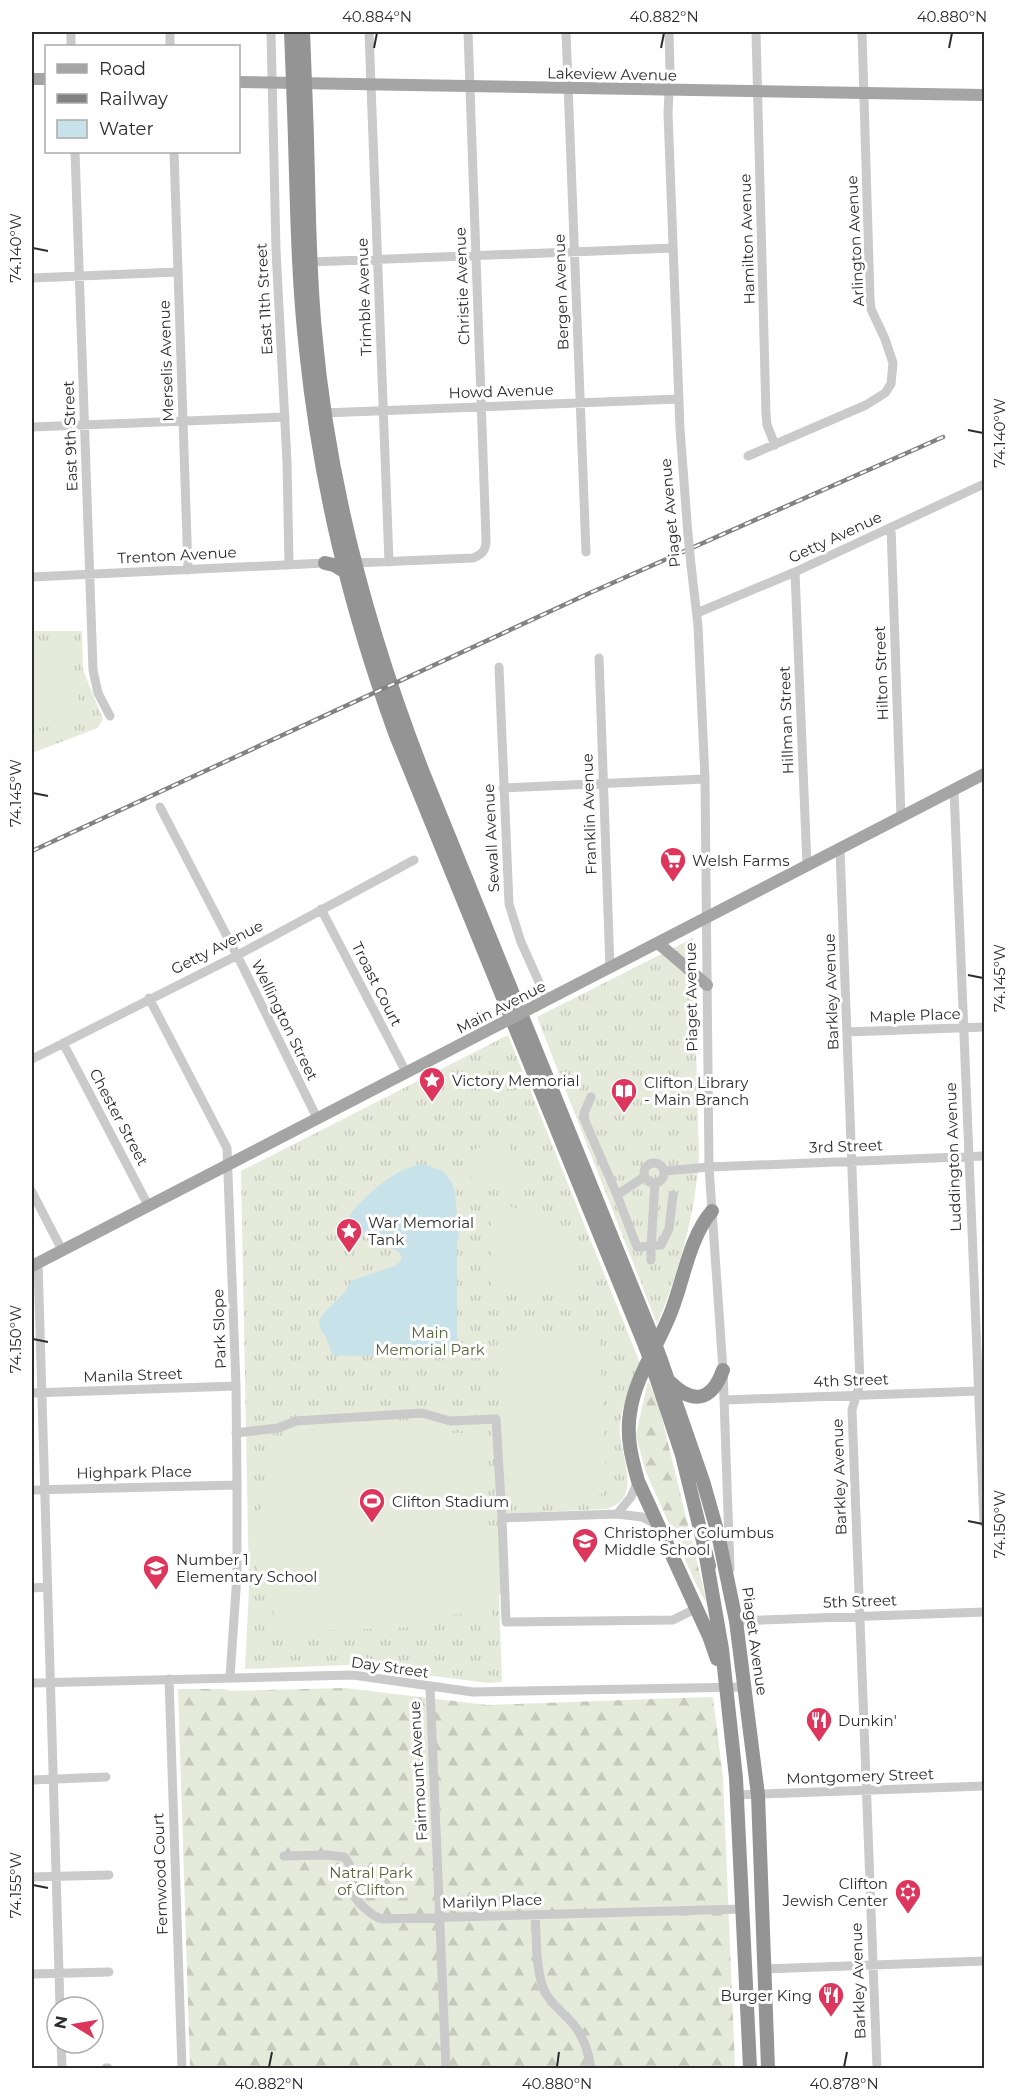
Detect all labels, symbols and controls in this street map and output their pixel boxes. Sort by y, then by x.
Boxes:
text: 40.884°N [342,7,412,26]
text: 40.882°N [629,7,699,26]
text: 40.880°N [917,7,987,26]
legend [45,45,240,153]
text: Road [99,58,146,80]
street label: Lakeview Avenue [547,63,677,85]
text: Railway [99,88,168,110]
text: Water [99,118,154,140]
street label: Hamilton Avenue [735,173,759,305]
street label: Arlington Avenue [842,175,868,307]
text: 74.140°W [6,213,25,283]
street label: Christie Avenue [450,227,474,345]
street label: Bergen Avenue [549,234,573,350]
street label: Trimble Avenue [352,238,376,356]
street label: East 11th Street [252,242,276,356]
street label: Merselis Avenue [154,300,178,422]
street label: East 9th Street [59,380,81,492]
street label: Howd Avenue [448,380,554,402]
text: 74.140°W [990,398,1009,468]
street label: Piaget Avenue [656,458,684,568]
street label: Getty Avenue [785,507,885,567]
street label: Trenton Avenue [117,542,237,568]
street label: Hilton Street [870,625,892,721]
street label: Hillman Street [775,665,797,775]
street label: Franklin Avenue [577,753,601,875]
text: 74.145°W [6,759,25,827]
street label: Sewall Avenue [479,783,503,893]
supermarket icon: Welsh Farms [658,845,688,883]
place label: Welsh Farms [692,851,790,870]
street label: Getty Avenue [168,916,266,978]
street label: Barkley Avenue [819,933,843,1051]
street label: Troast Court [348,939,406,1029]
street label: Piaget Avenue [681,942,701,1052]
text: 74.145°W [990,944,1009,1012]
street label: Wellington Street [248,956,322,1084]
street label: Main Avenue [453,976,549,1038]
street label: Maple Place [869,1004,961,1026]
street label: Chester Street [85,1065,153,1169]
place icon: Victory Memorial [417,1065,447,1103]
place label: Victory Memorial [452,1071,580,1090]
place label: Clifton Library - Main Branch [644,1073,749,1109]
library icon: Clifton Library - Main Branch [609,1076,639,1114]
street label: Luddington Avenue [941,1082,965,1232]
street label: 3rd Street [809,1135,883,1157]
place label: War Memorial Tank [368,1213,474,1249]
place icon: War Memorial Tank [334,1216,364,1254]
street label: Park Slope [208,1289,230,1369]
text: 74.150°W [6,1305,25,1373]
park label: Main Memorial Park [375,1323,485,1359]
street label: Manila Street [83,1364,183,1386]
street label: 4th Street [813,1369,889,1391]
street label: Barkley Avenue [827,1418,851,1536]
street label: Highpark Place [76,1461,192,1483]
sports icon: Clifton Stadium [357,1486,387,1524]
text: 74.150°W [990,1490,1009,1558]
place label: Clifton Stadium [392,1492,509,1511]
place label: Christopher Columbus Middle School [604,1523,774,1559]
school or university icon: Christopher Columbus Middle School [570,1526,600,1564]
place label: Number 1 Elementary School [176,1550,317,1586]
school or university icon: Number 1 Elementary School [141,1553,171,1591]
street label: Piaget Avenue [738,1585,772,1697]
street label: 5th Street [823,1590,897,1612]
street label: Day Street [350,1652,430,1682]
street label: Fairmount Avenue [405,1701,431,1841]
restaurant icon: Dunkin' [804,1705,834,1743]
place label: Dunkin' [838,1711,897,1730]
street label: Montgomery Street [786,1764,934,1788]
street label: Fernwood Court [148,1813,172,1935]
text: 74.155°W [6,1851,25,1918]
park label: Natral Park of Clifton [329,1863,413,1899]
place label: Clifton Jewish Center [782,1874,888,1910]
synagogue icon: Clifton Jewish Center [893,1877,923,1915]
street label: Marilyn Place [442,1890,542,1912]
street label: Barkley Avenue [846,1922,870,2040]
restaurant icon: Burger King [816,1980,846,2018]
place label: Burger King [720,1986,812,2005]
north arrow [45,1995,105,2055]
text: N [50,2014,71,2030]
text: 40.882°N [234,2074,304,2093]
text: 40.880°N [522,2074,592,2093]
text: 40.878°N [809,2074,879,2093]

